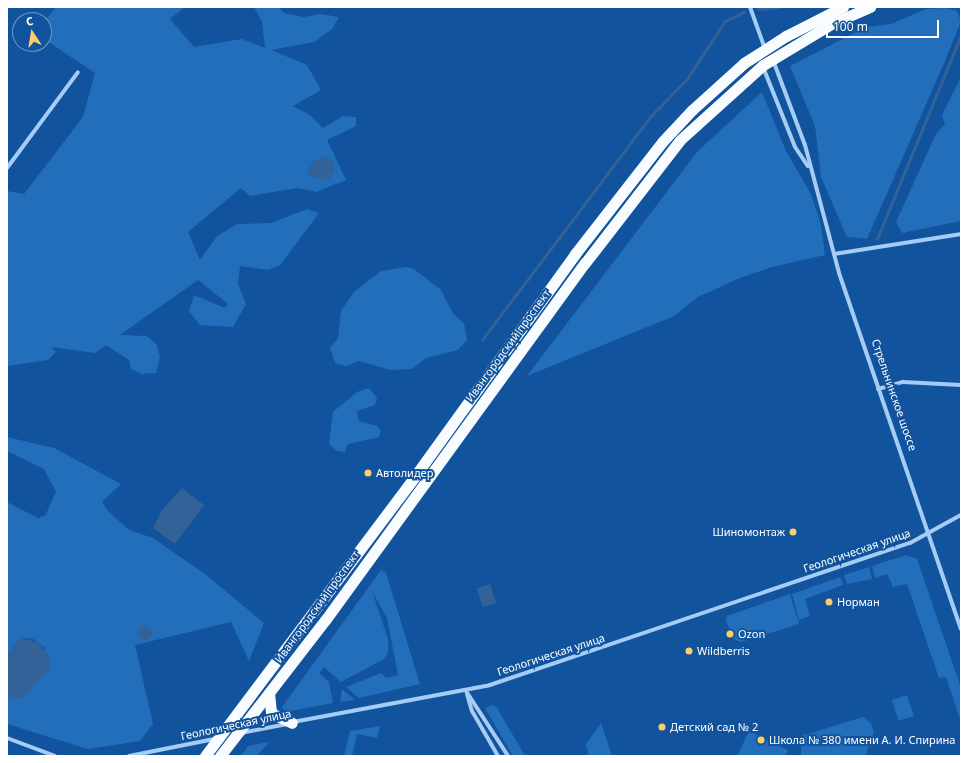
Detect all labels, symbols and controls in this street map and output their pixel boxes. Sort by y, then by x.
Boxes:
north arrow [12,12,52,52]
scale bar [828,12,941,38]
text: С [25,13,35,29]
text: 100 m [833,18,868,35]
street label: Ивангородский проспект [463,287,553,405]
street label: Стрельнинское шоссе [869,337,919,453]
place label: Автолидер [376,466,433,480]
marker: Автолидер [363,468,373,478]
place label: Шиномонтаж [712,525,785,539]
street label: Геологическая улица [802,526,912,576]
marker: Шиномонтаж [788,527,798,537]
street label: Ивангородский проспект [272,548,362,666]
place label: Норман [837,595,880,609]
marker: Норман [824,597,834,607]
place label: Ozon [738,627,765,641]
marker: Ozon [725,629,735,639]
street label: Геологическая улица [495,631,607,679]
place label: Wildberris [697,644,750,658]
marker: Wildberris [684,646,694,656]
street label: Геологическая улица [180,707,292,743]
place label: Детский сад № 2 [670,720,758,734]
marker: Детский сад № 2 [657,722,667,732]
place label: Школа № 380 имени А. И. Спирина [769,733,955,747]
marker: Школа № 380 имени А. И. Спирина [756,735,766,745]

